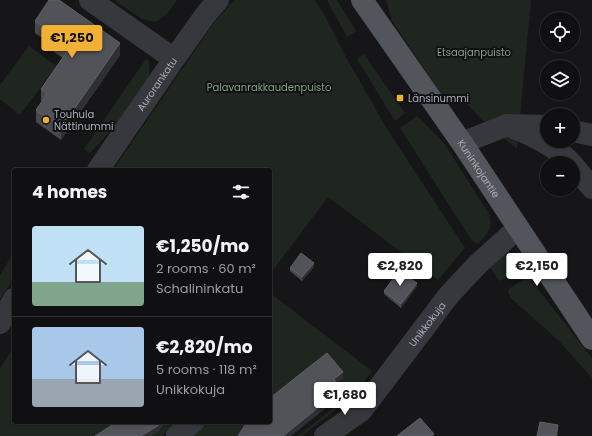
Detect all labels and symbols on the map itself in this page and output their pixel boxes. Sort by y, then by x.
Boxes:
pin: €1,250 [39,25,105,59]
park label: Etsaajanpuisto [437,45,511,60]
street label: Aurorankatu [133,55,181,114]
park label: Palavanrakkaudenpuisto [207,80,331,95]
place label: Länsinummi [408,91,469,106]
marker: Länsinummi [395,93,405,103]
place label: Touhula Nättinummi [54,107,113,134]
marker: Touhula Nättinummi [41,115,51,125]
street label: Kuninkojantie [454,136,503,201]
pin: €2,820 [367,253,433,287]
pin: €2,150 [504,253,570,287]
street label: Unikkokuja [405,299,449,350]
pin: €1,680 [312,382,378,416]

